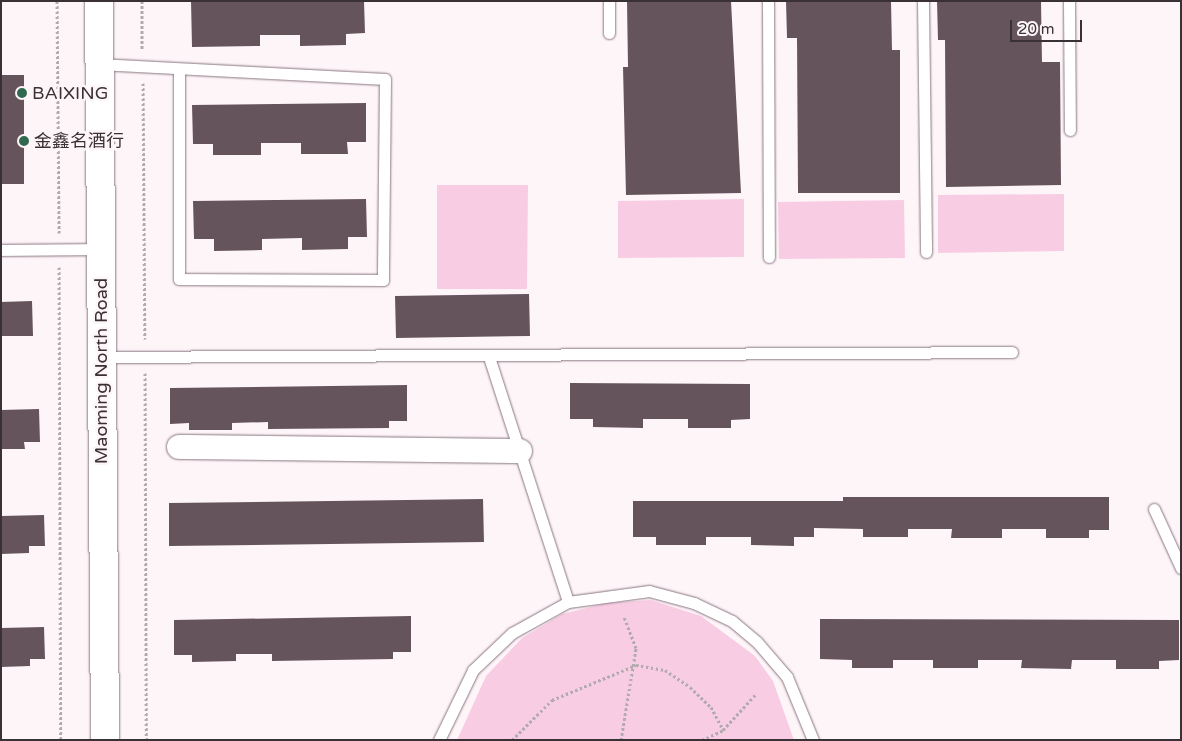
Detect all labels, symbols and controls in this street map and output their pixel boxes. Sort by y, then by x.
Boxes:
scale bar [1012,10,1084,42]
text: 20 m [1018,20,1055,38]
place label: BAIXING [32,82,108,104]
marker: BAIXING [16,87,28,99]
place label: 金鑫名酒行 [34,130,124,152]
marker: 金鑫名酒行 [18,135,30,147]
street label: Maoming North Road [90,278,112,464]

